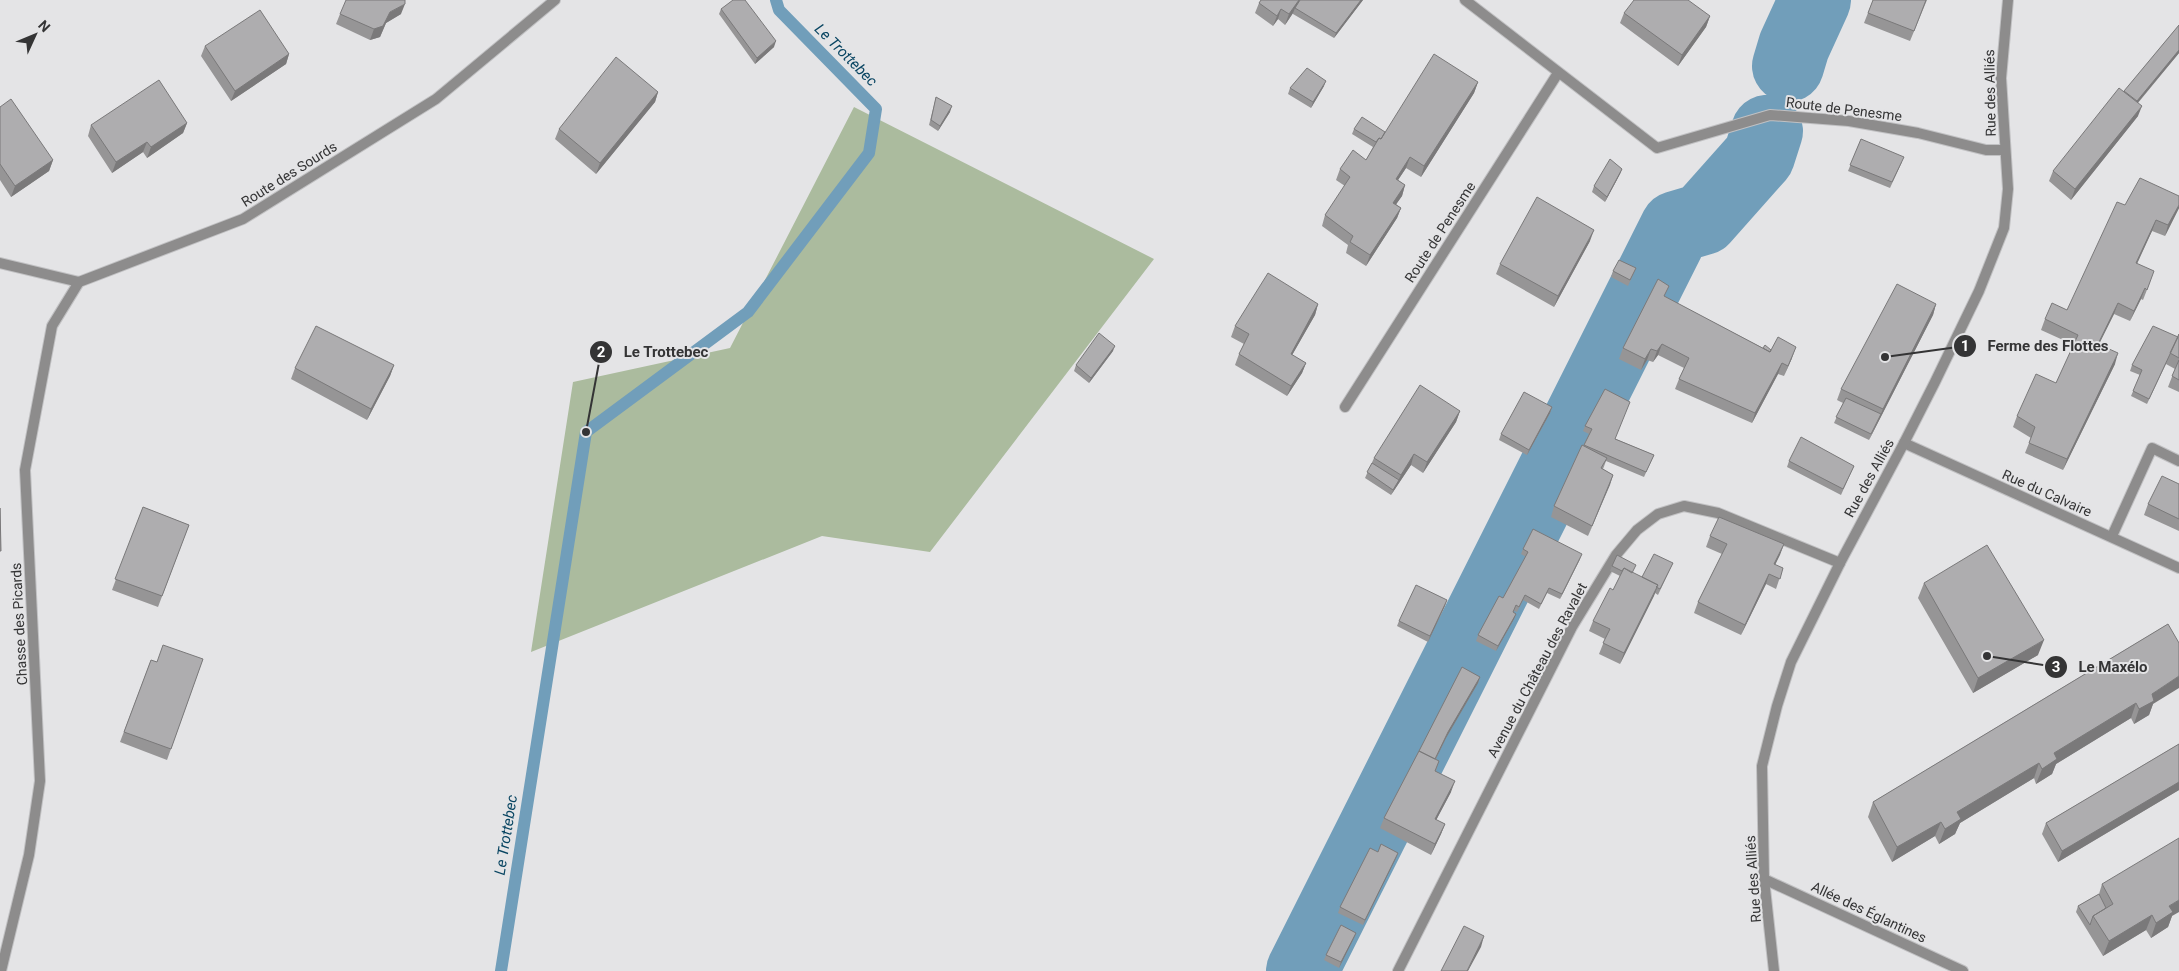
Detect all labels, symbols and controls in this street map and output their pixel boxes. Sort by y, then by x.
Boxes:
north arrow [10,10,60,60]
text: N [35,17,54,35]
water label: Le Trottebec [811,20,881,90]
street label: Rue des Alliés [1981,49,1999,137]
street label: Route de Penesme [1785,94,1903,124]
street label: Route des Sourds [238,138,340,210]
street label: Route de Penesme [1401,179,1479,285]
callout: Ferme des Flottes [1952,331,2118,361]
callout: Le Trottebec [589,337,719,367]
text: 1 [1961,337,1969,355]
text: Ferme des Flottes [1987,337,2109,355]
text: 2 [597,343,606,361]
text: Le Trottebec [624,343,709,361]
street label: Rue des Alliés [1841,436,1897,520]
street label: Rue du Calvaire [2000,466,2094,520]
street label: Chasse des Picards [8,562,30,686]
street label: Avenue du Château des Ravalet [1484,580,1590,760]
callout: Le Maxélo [2043,652,2157,682]
text: 3 [2052,658,2060,676]
text: Le Maxélo [2078,658,2148,676]
water label: Le Trottebec [491,793,521,876]
street label: Rue des Alliés [1742,835,1764,923]
street label: Allée des Églantines [1809,877,1929,946]

